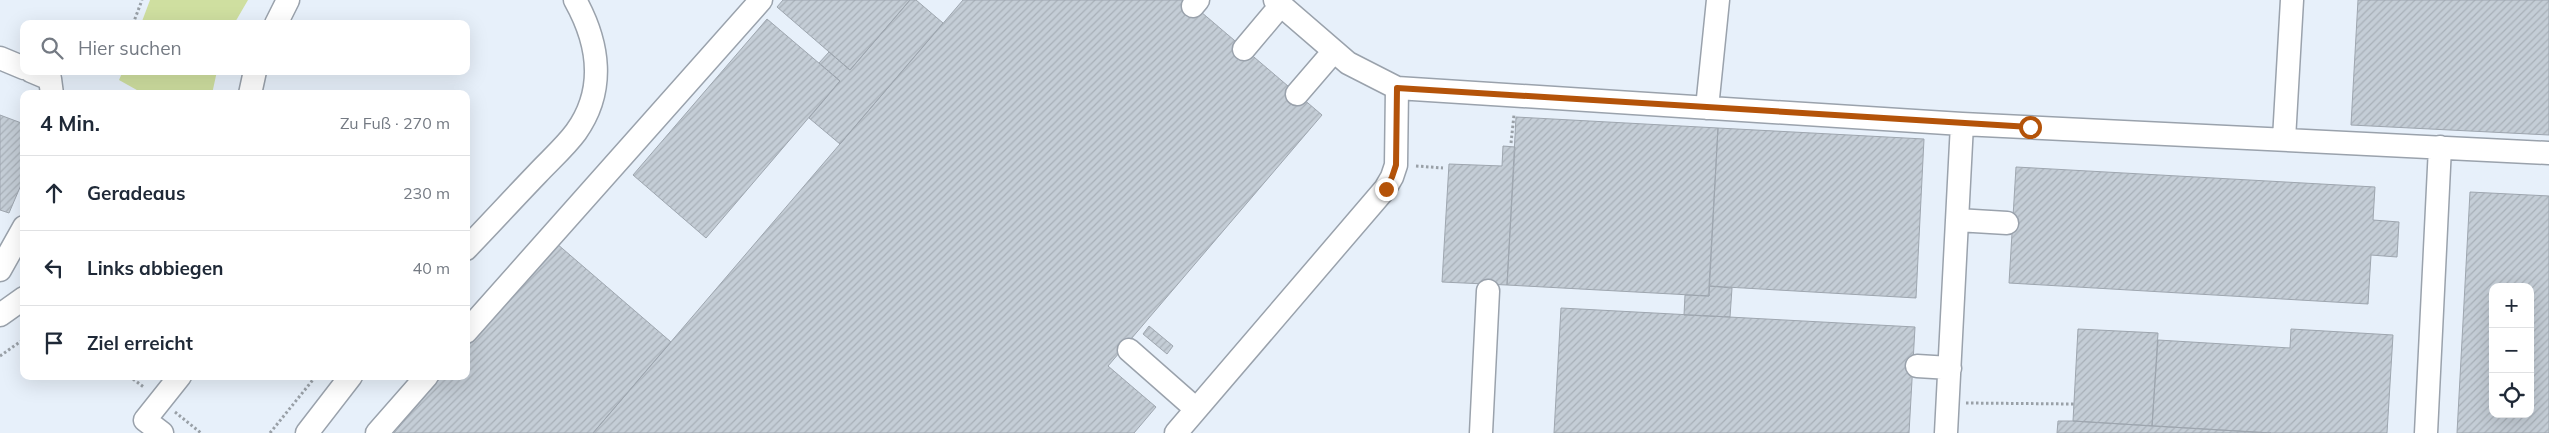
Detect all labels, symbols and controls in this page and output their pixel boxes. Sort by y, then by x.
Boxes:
search box [20,20,470,75]
icon: search [38,34,66,62]
text: Hier suchen [78,36,182,60]
text: 4 Min. [40,110,100,136]
text: Zu Fuß · 270 m [340,113,450,133]
route start [2019,116,2042,139]
route end [1375,178,1398,201]
icon: ahead [40,179,68,207]
text: Geradeaus [87,181,185,205]
text: 230 m [403,183,450,203]
icon: left [40,254,68,282]
text: Links abbiegen [87,256,224,280]
text: 40 m [413,258,450,278]
map controls [2489,283,2534,418]
button: + [2489,283,2534,328]
button: − [2489,328,2534,373]
icon: arrive [40,329,68,357]
text: Ziel erreicht [87,331,193,355]
button: locate [2489,373,2534,418]

